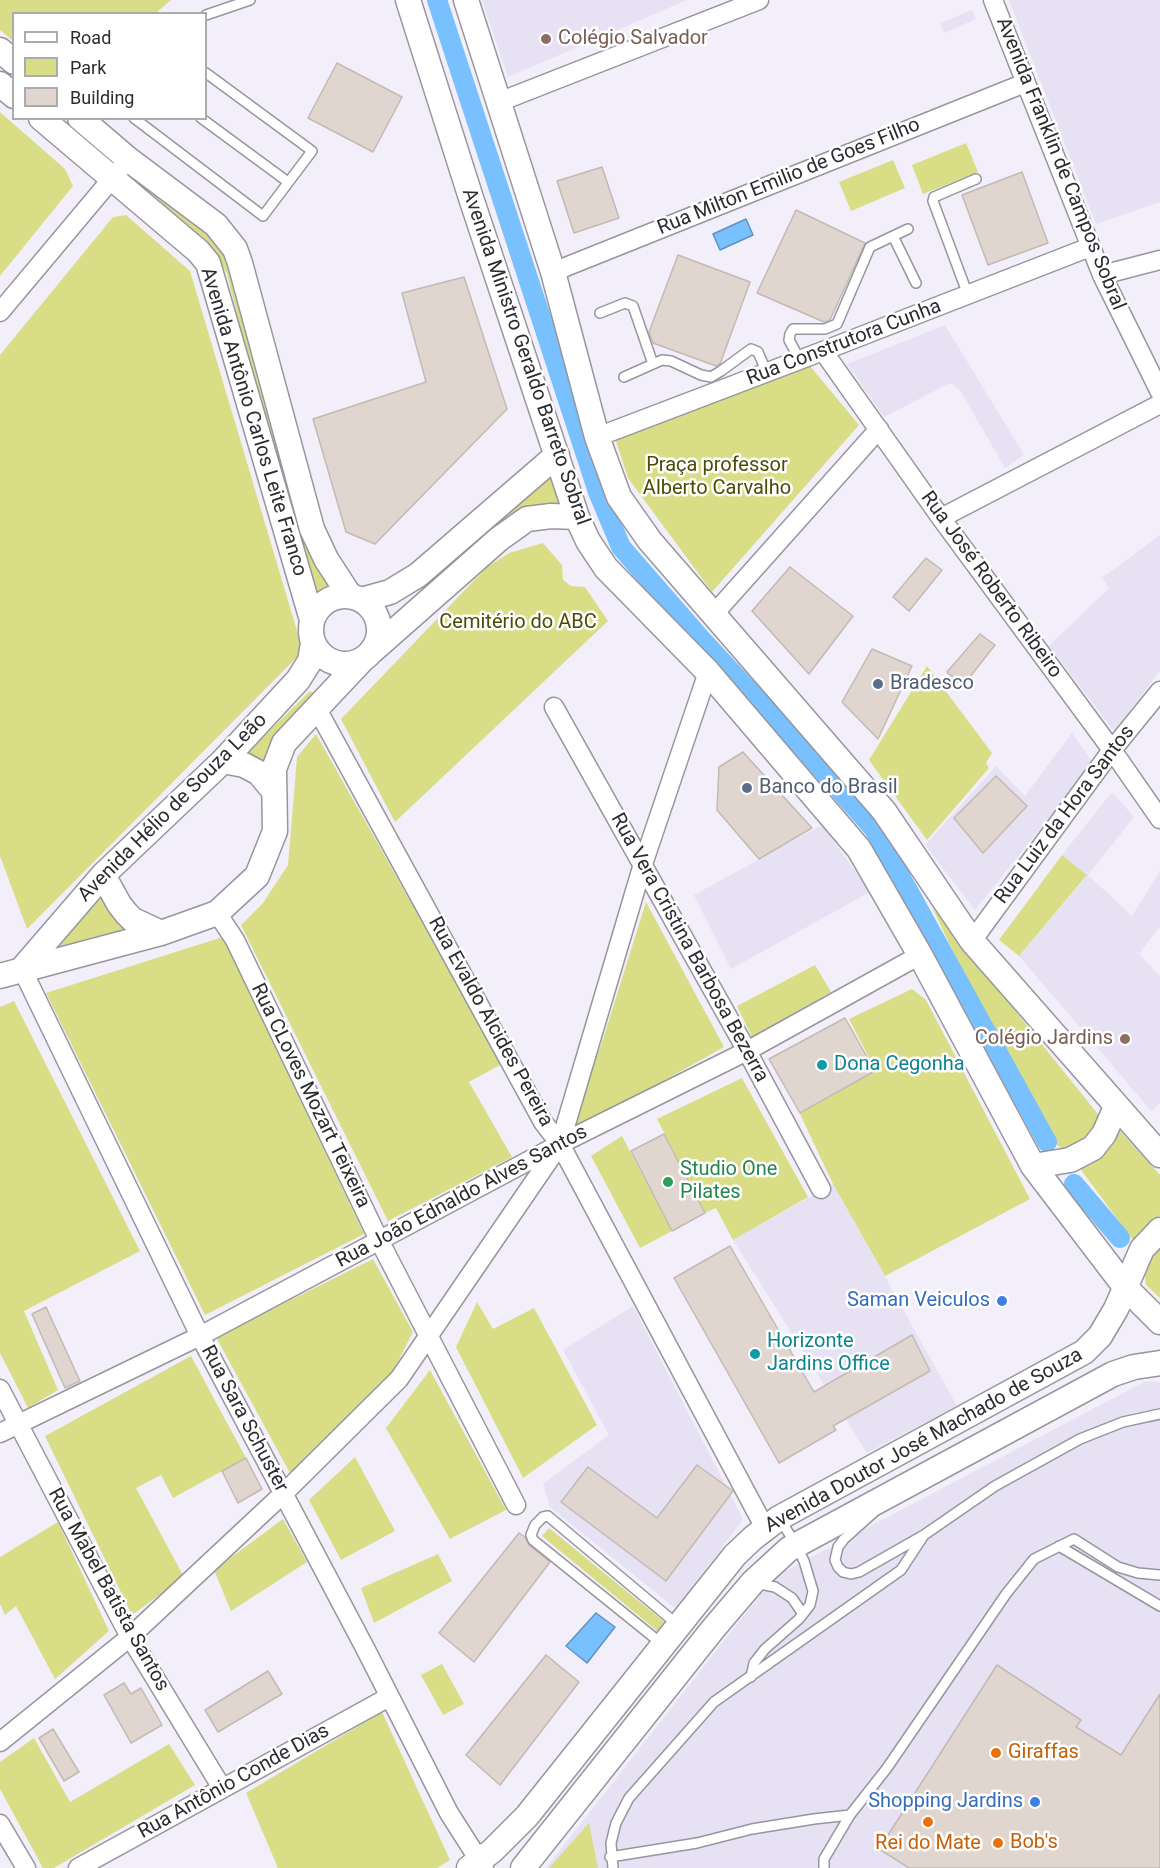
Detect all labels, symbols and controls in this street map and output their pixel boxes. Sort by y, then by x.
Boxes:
legend [12,12,207,120]
street label: Avenida Franklin de Campos Sobral [990,14,1130,314]
text: Road [70,27,111,48]
place label: Colégio Salvador [558,27,708,51]
marker: Colégio Salvador [539,32,553,46]
text: Park [70,57,106,78]
text: Building [70,87,134,108]
street label: Rua Milton Emilio de Goes Filho [654,113,924,241]
street label: Avenida Ministro Geraldo Barreto Sobral [456,186,594,528]
street label: Avenida Antônio Carlos Leite Franco [195,265,311,579]
street label: Rua Construtora Cunha [743,295,945,391]
park label: Praça professor Alberto Carvalho [643,454,791,501]
street label: Rua José Roberto Ribeiro [915,487,1067,683]
park label: Cemitério do ABC [439,611,597,635]
place label: Bradesco [890,672,974,696]
marker: Bradesco [871,677,885,691]
street label: Avenida Hélio de Souza Leão [74,709,272,907]
street label: Rua Luiz da Hora Santos [990,721,1140,909]
place label: Banco do Brasil [759,776,898,800]
marker: Banco do Brasil [740,781,754,795]
street label: Rua Vera Cristina Barbosa Bezerra [605,809,773,1087]
street label: Rua Evaldo Alcides Pereira [422,913,558,1131]
street label: Rua CLoves Mozart Teixeira [245,980,375,1212]
place label: Colégio Jardins [975,1027,1113,1051]
marker: Colégio Jardins [1118,1032,1132,1046]
place label: Dona Cegonha [834,1053,965,1077]
marker: Dona Cegonha [815,1058,829,1072]
street label: Rua João Ednaldo Alves Santos [332,1120,592,1274]
place label: Studio One Pilates [680,1158,777,1205]
marker: Studio One Pilates [661,1175,675,1189]
place label: Saman Veiculos [847,1289,990,1313]
marker: Saman Veiculos [995,1294,1009,1308]
place label: Horizonte Jardins Office [767,1330,890,1377]
street label: Rua Sara Schuster [195,1341,293,1497]
street label: Avenida Doutor José Machado de Souza [761,1343,1087,1539]
marker: Horizonte Jardins Office [748,1347,762,1361]
street label: Rua Mabel Batista Santos [42,1484,174,1696]
street label: Rua Antônio Conde Dias [134,1719,334,1845]
place label: Giraffas [1008,1741,1079,1765]
marker: Giraffas [989,1746,1003,1760]
place label: Shopping Jardins [868,1790,1023,1814]
marker: Shopping Jardins [1028,1795,1042,1809]
marker: Rei do Mate [921,1815,935,1829]
place label: Bob's [1010,1831,1058,1855]
place label: Rei do Mate [875,1832,981,1856]
marker: Bob's [991,1836,1005,1850]

